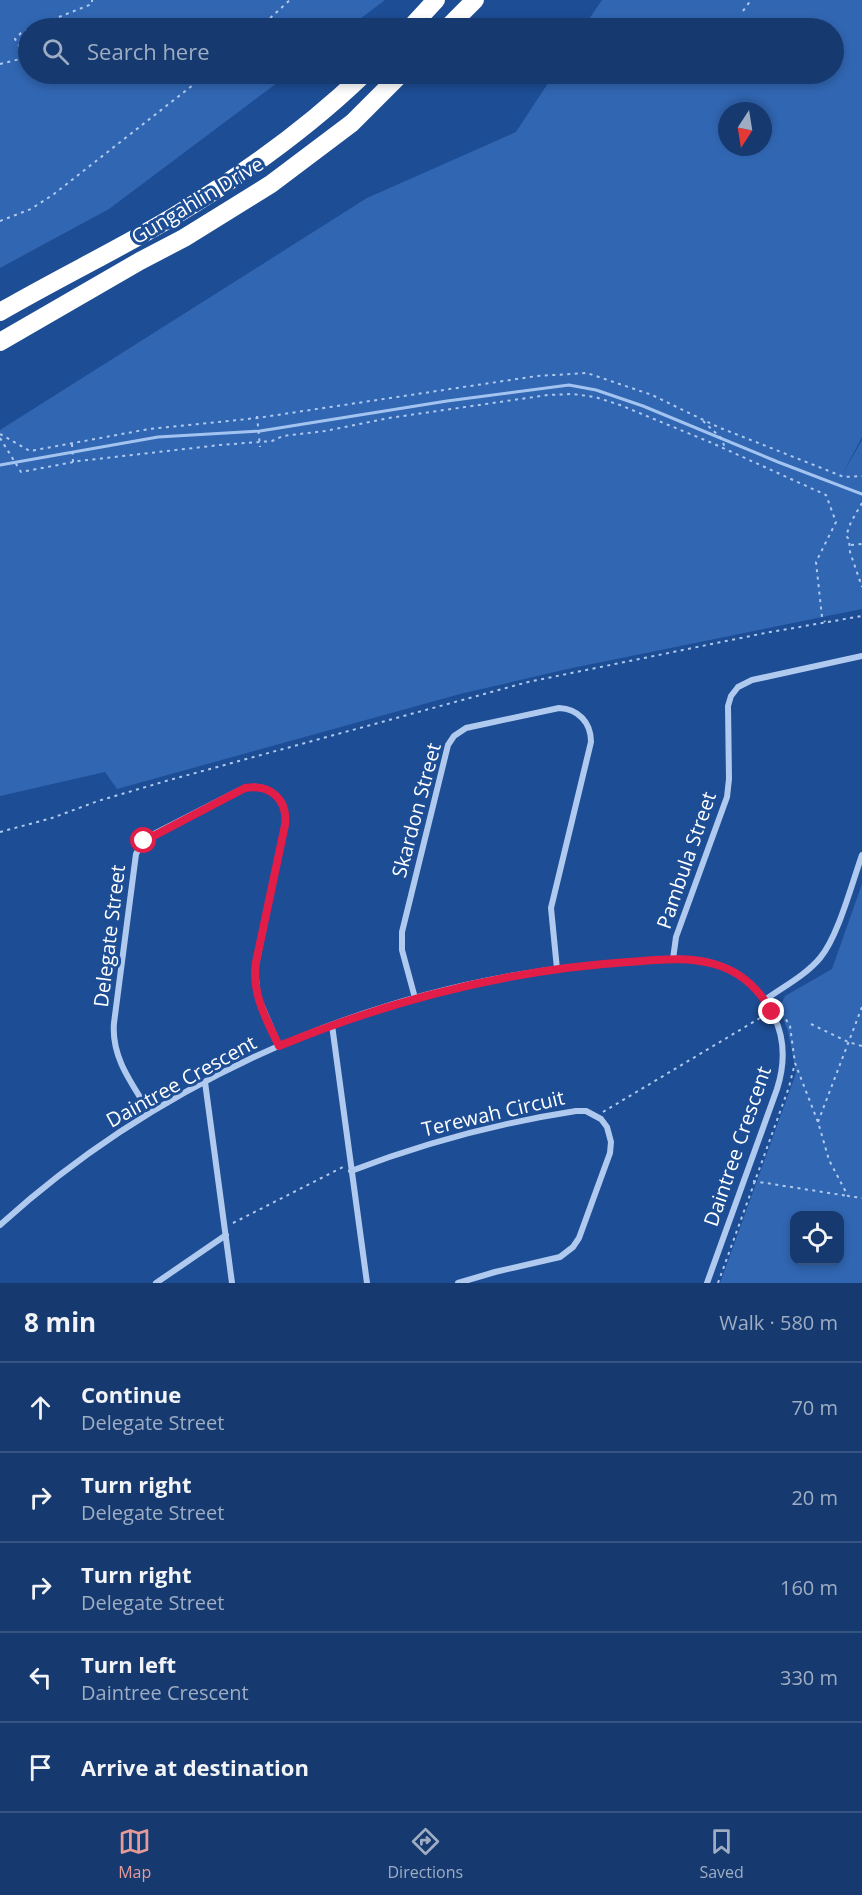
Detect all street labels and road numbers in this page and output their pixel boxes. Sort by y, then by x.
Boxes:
street label: Gungahlin Drive [126,150,268,250]
street label: Skardon Street [385,740,447,880]
street label: Pambula Street [650,788,722,932]
street label: Delegate Street [87,863,131,1009]
street label: Daintree Crescent [101,1029,261,1133]
street label: Daintree Crescent [697,1062,777,1230]
street label: Terewah Circuit [419,1083,567,1143]

